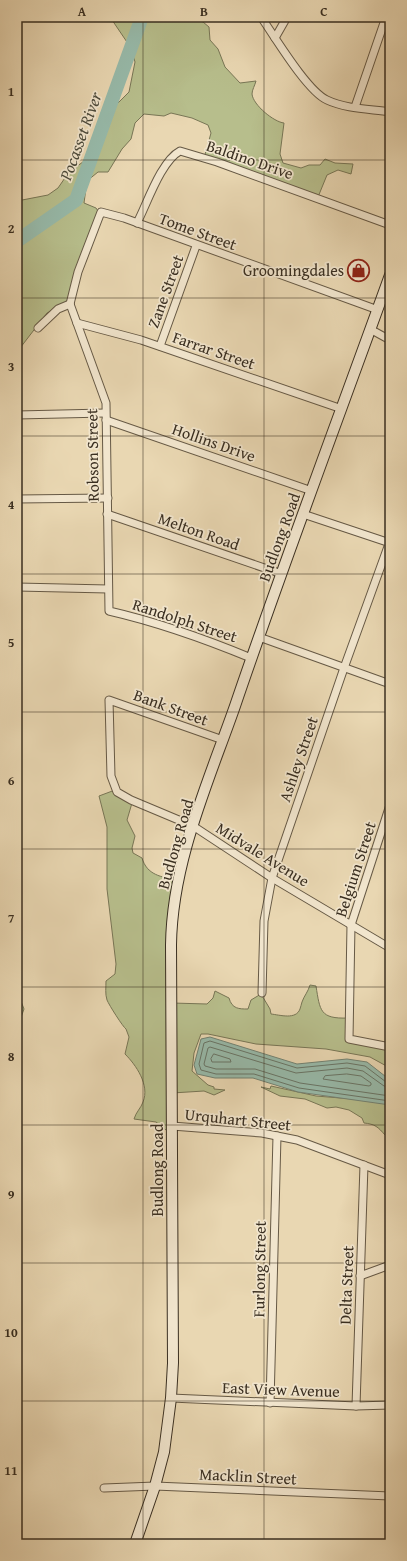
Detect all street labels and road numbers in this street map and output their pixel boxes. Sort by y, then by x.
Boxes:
street label: Baldino Drive [203,133,297,185]
street label: Tome Street [156,206,241,256]
street label: Zane Street [141,251,189,331]
street label: Farrar Street [169,325,259,375]
street label: Robson Street [79,408,105,502]
street label: Hollins Drive [169,416,259,468]
street label: Budlong Road [252,489,306,585]
street label: Melton Road [155,506,243,556]
street label: Randolph Street [130,592,241,648]
street label: Bank Street [130,682,212,732]
street label: Ashley Street [272,713,324,805]
street label: Budlong Road [151,796,199,892]
street label: Midvale Avenue [212,816,314,892]
street label: Belgium Street [328,818,382,920]
street label: Urquhart Street [184,1101,293,1137]
street label: Budlong Road [145,1123,169,1216]
street label: Furlong Street [246,1220,272,1318]
street label: Delta Street [333,1245,359,1325]
street label: East View Avenue [222,1375,340,1403]
street label: Macklin Street [199,1461,298,1491]

